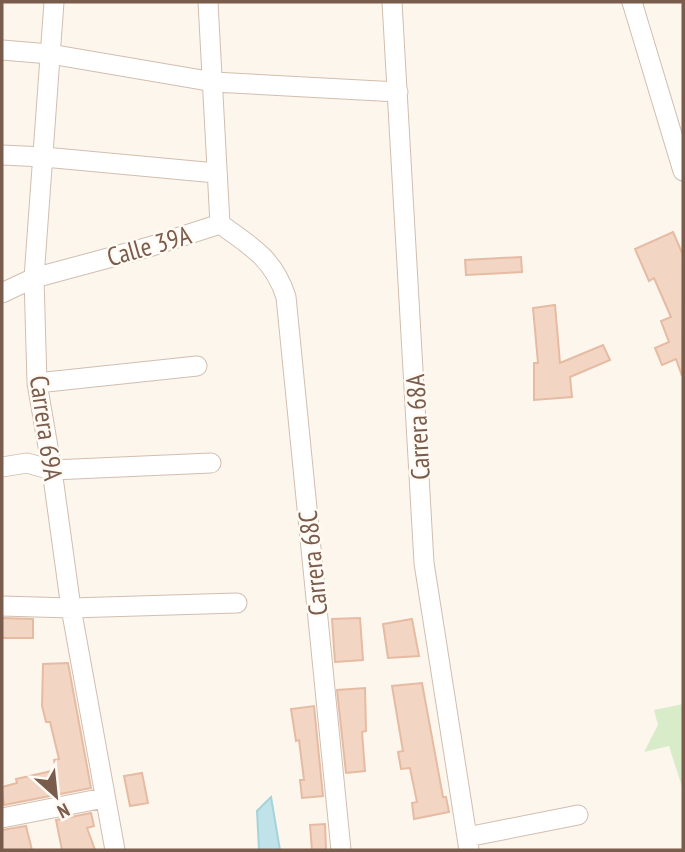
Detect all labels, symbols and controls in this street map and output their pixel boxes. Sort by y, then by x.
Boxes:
street label: Calle 39A [103,218,195,273]
street label: Carrera 69A [23,373,70,483]
street label: Carrera 68A [398,373,437,481]
street label: Carrera 68C [291,509,334,617]
north arrow [21,761,91,831]
text: N [54,798,74,824]

